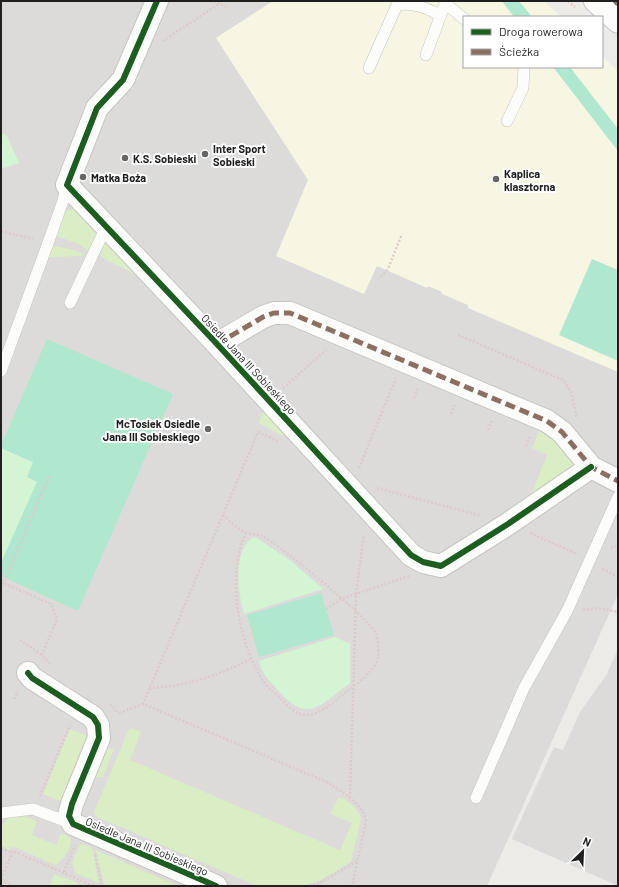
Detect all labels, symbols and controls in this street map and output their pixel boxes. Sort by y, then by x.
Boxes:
legend [463,16,603,68]
text: Droga rowerowa [499,24,583,38]
text: Ścieżka [499,44,539,58]
place label: Inter Sport Sobieski [213,142,266,168]
marker: Inter Sport Sobieski [200,149,210,159]
place label: K.S. Sobieski [133,152,197,165]
marker: K.S. Sobieski [120,153,130,163]
place label: Kaplica klasztorna [504,167,555,193]
place label: Matka Boża [91,171,146,184]
marker: Matka Boża [78,172,88,182]
marker: Kaplica klasztorna [491,174,501,184]
street label: Osiedle Jana III Sobieskiego [199,311,299,417]
place label: McTosiek Osiedle Jana III Sobieskiego [103,417,200,443]
marker: McTosiek Osiedle Jana III Sobieskiego [203,424,213,434]
street label: Osiedle Jana III Sobieskiego [84,814,210,878]
north arrow [563,831,603,871]
text: N [581,834,593,849]

